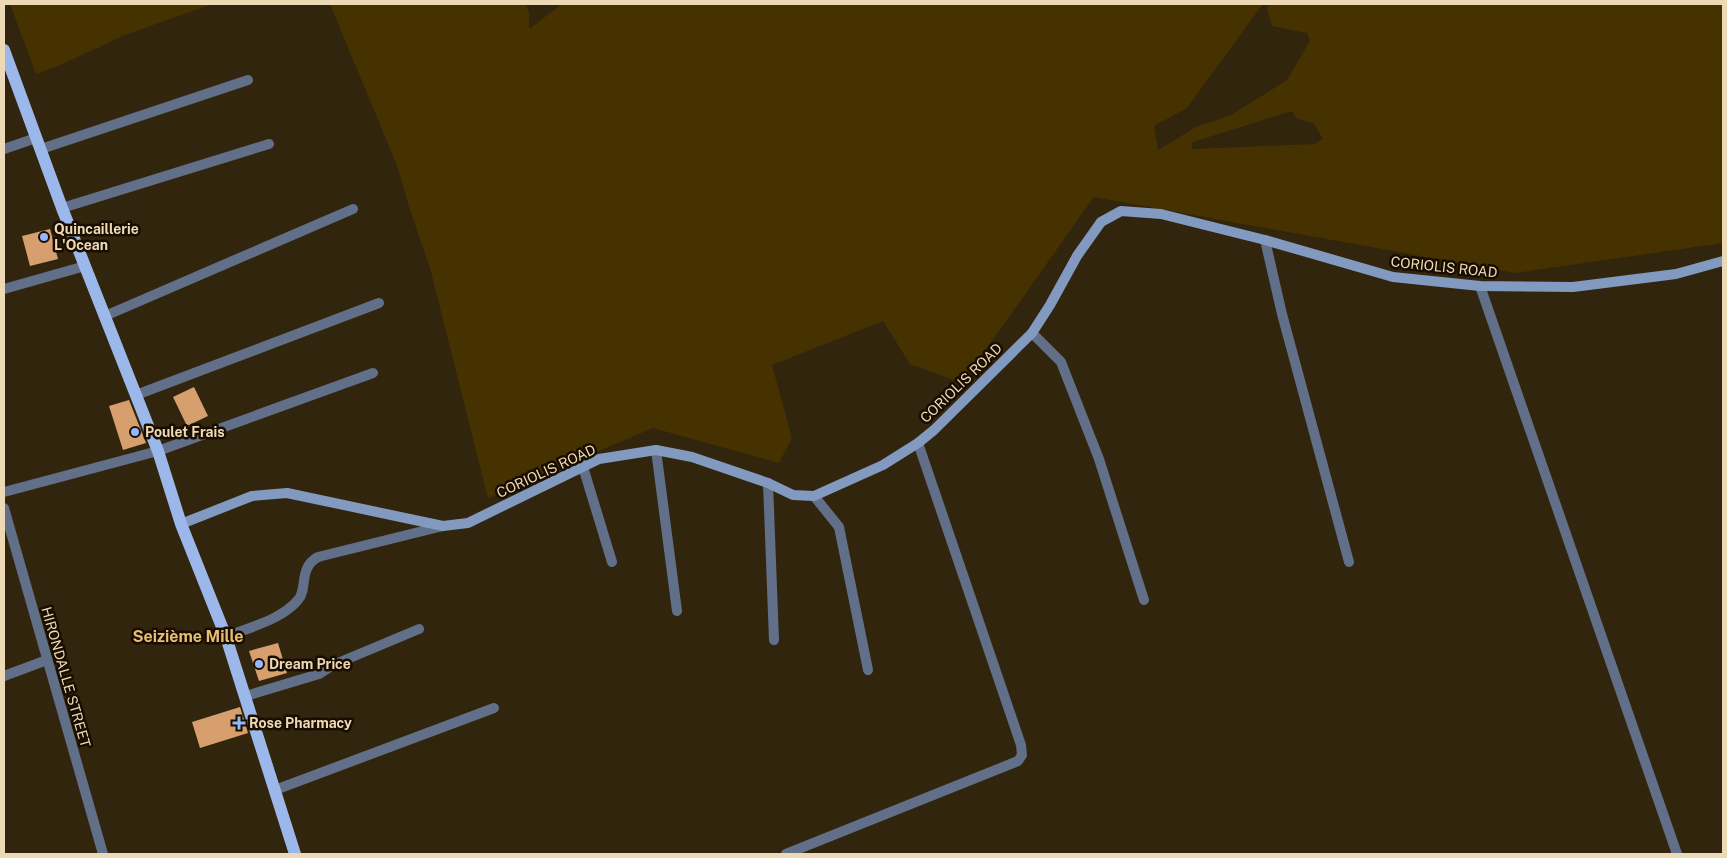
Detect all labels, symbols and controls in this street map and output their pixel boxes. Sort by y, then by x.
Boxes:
place label: Quincaillerie L'Ocean [54,221,139,253]
marker: Quincaillerie L'Ocean [38,231,50,243]
street label: CORIOLIS ROAD [1390,253,1498,281]
street label: CORIOLIS ROAD [917,340,1005,426]
place label: Poulet Frais [145,424,225,440]
marker: Poulet Frais [129,426,141,438]
street label: CORIOLIS ROAD [494,441,598,501]
street label: HIRONDALLE STREET [38,605,94,749]
district label: Seizième Mille [132,627,244,646]
place label: Dream Price [269,656,351,672]
marker: Dream Price [253,658,265,670]
place label: Rose Pharmacy [249,715,352,731]
marker: Rose Pharmacy [233,717,245,729]

